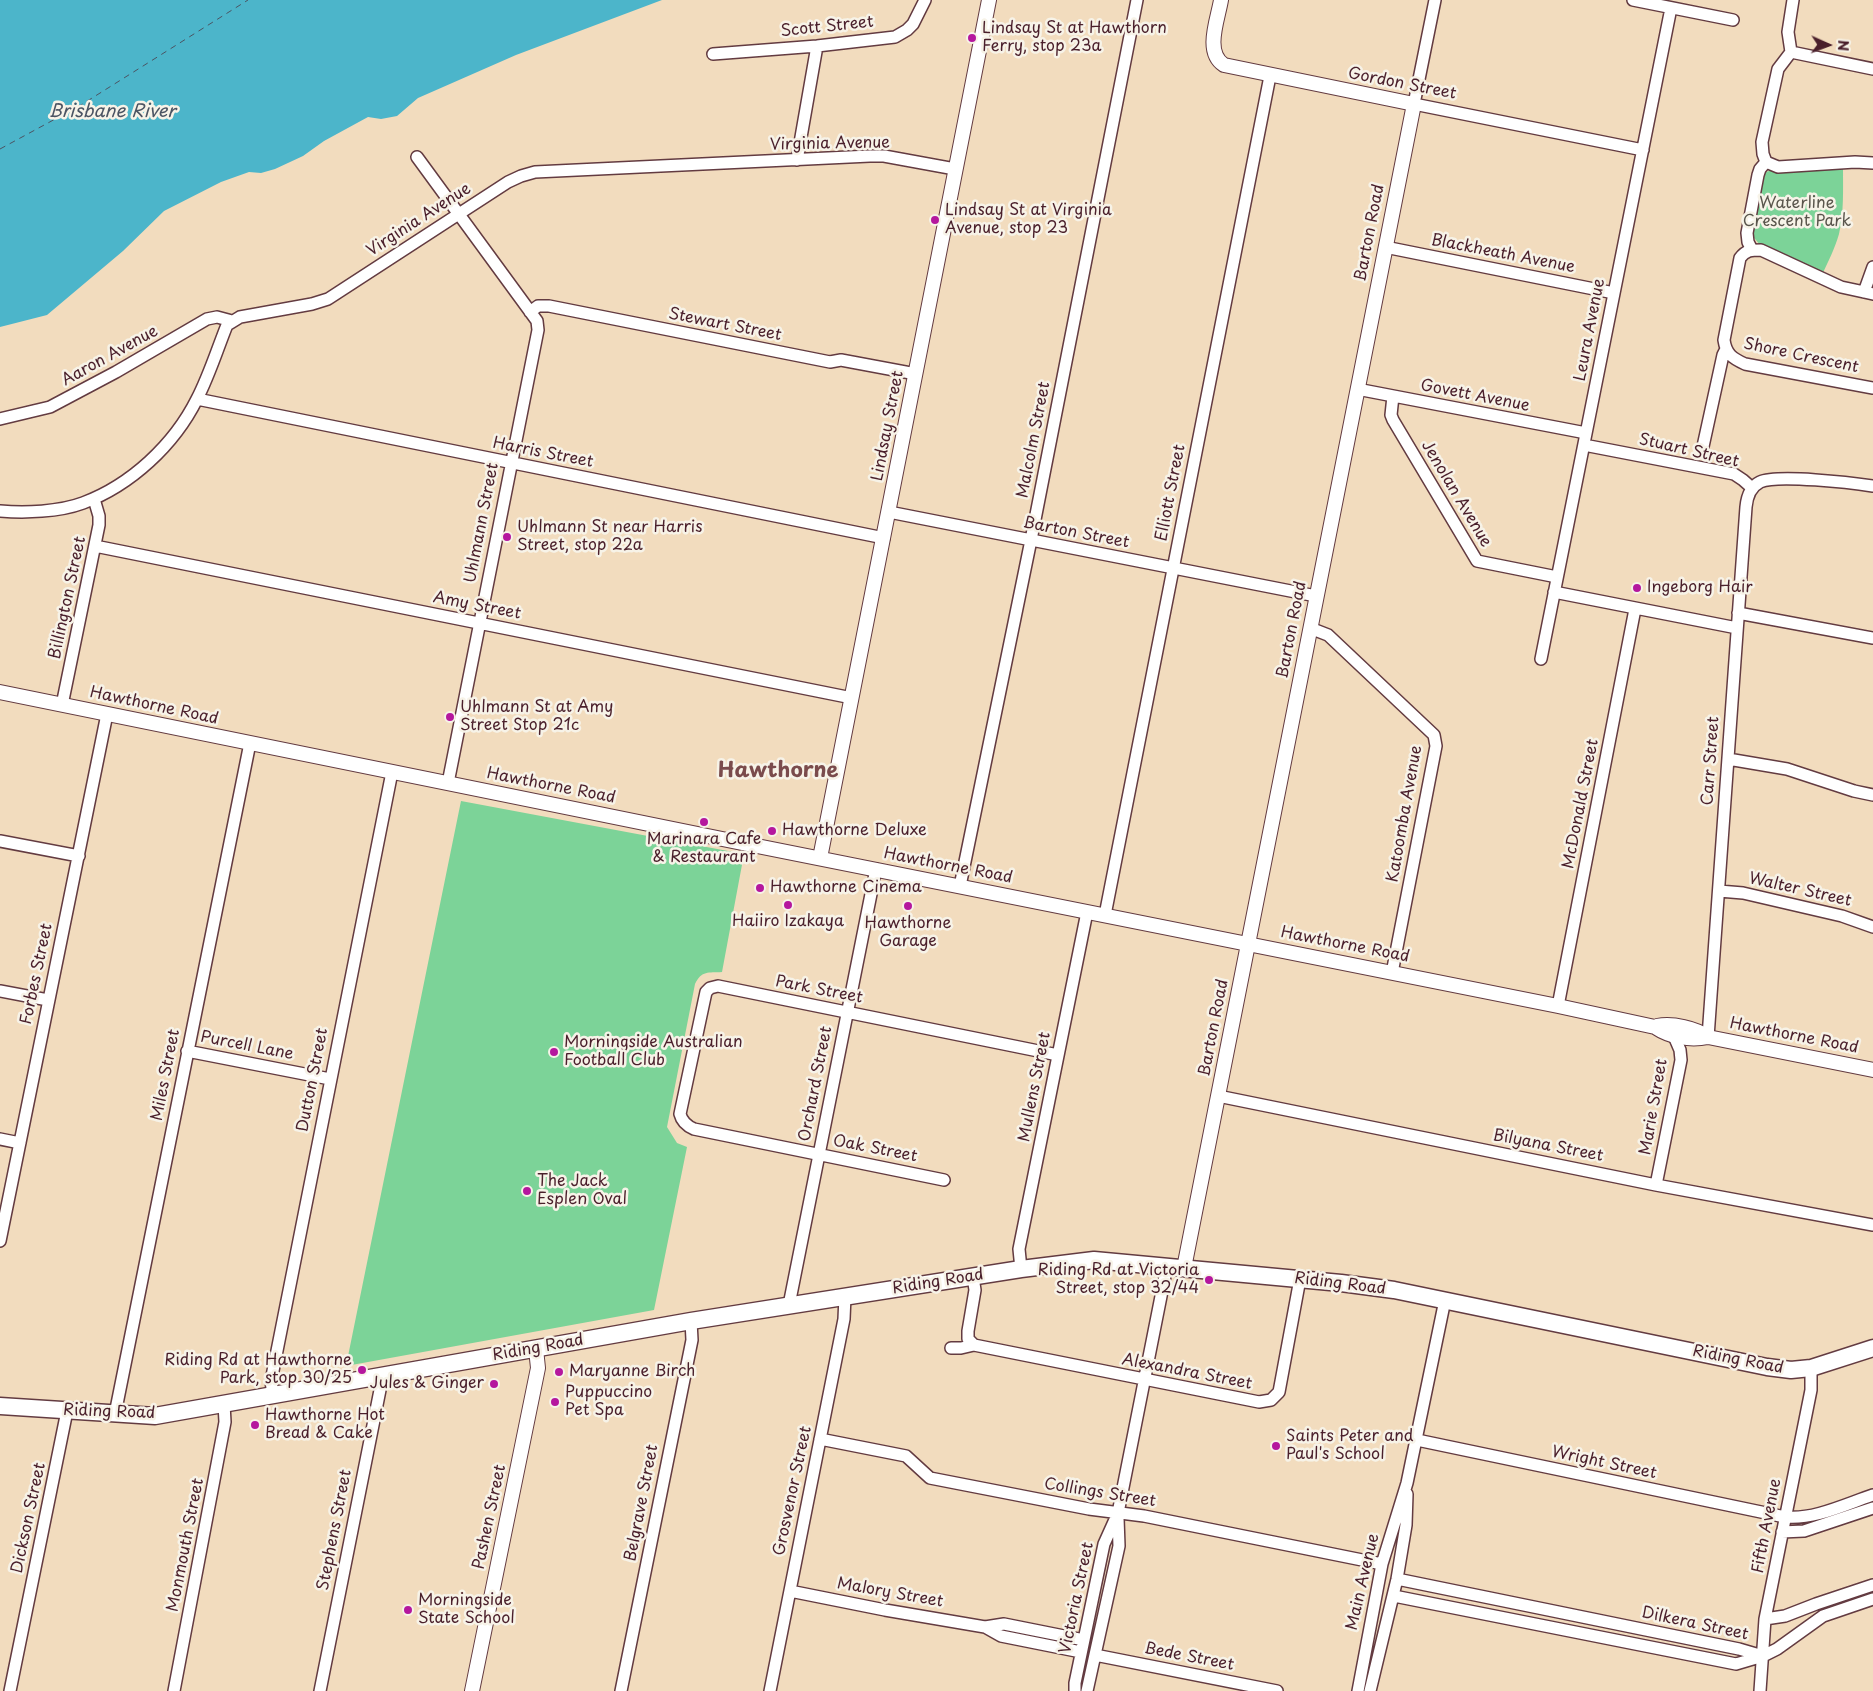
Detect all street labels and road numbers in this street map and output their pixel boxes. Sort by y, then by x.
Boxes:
street label: Scott Street [779,13,875,41]
street label: Gordon Street [1346,64,1458,104]
street label: Virginia Avenue [770,133,890,155]
street label: Virginia Avenue [363,179,475,261]
street label: Barton Road [1351,183,1389,283]
street label: Blackheath Avenue [1430,231,1576,277]
street label: Leura Avenue [1571,277,1609,383]
street label: Stewart Street [667,305,783,345]
street label: Aaron Avenue [59,322,161,390]
street label: Shore Crescent [1742,334,1860,378]
street label: Lindsay Street [868,369,908,483]
street label: Govett Avenue [1419,376,1531,416]
street label: Malcolm Street [1013,380,1055,500]
street label: Stuart Street [1637,430,1741,472]
street label: Harris Street [491,434,595,472]
street label: Jenolan Avenue [1417,437,1495,551]
street label: Elliott Street [1152,443,1190,543]
street label: Uhlmann Street [461,461,503,585]
street label: Barton Street [1021,513,1131,553]
street label: Billington Street [46,535,90,661]
street label: Barton Road [1273,580,1311,680]
street label: Amy Street [431,588,523,624]
street label: Hawthorne Road [88,683,220,729]
street label: Carr Street [1698,716,1724,806]
street label: McDonald Street [1559,737,1603,871]
street label: Katoomba Avenue [1384,744,1426,884]
street label: Hawthorne Road [485,764,617,808]
street label: Hawthorne Road [882,844,1014,888]
street label: Walter Street [1747,869,1853,911]
street label: Forbes Street [17,922,57,1026]
street label: Hawthorne Road [1279,923,1411,967]
street label: Park Street [774,972,864,1008]
street label: Barton Road [1195,978,1233,1078]
street label: Hawthorne Road [1728,1014,1860,1058]
street label: Orchard Street [795,1025,837,1143]
street label: Dutton Street [294,1026,332,1134]
street label: Miles Street [148,1028,184,1122]
street label: Purcell Lane [199,1028,295,1064]
street label: Mullens Street [1015,1030,1055,1144]
street label: Marie Street [1636,1057,1672,1157]
street label: Bilyana Street [1491,1126,1605,1166]
street label: Oak Street [831,1131,919,1167]
street label: Riding Road [891,1265,985,1299]
street label: Riding Road [1293,1269,1387,1299]
street label: Riding Road [491,1331,585,1365]
street label: Riding Road [1691,1342,1785,1378]
street label: Alexandra Street [1120,1350,1254,1394]
street label: Riding Road [63,1401,155,1423]
street label: Grosvenor Street [770,1424,816,1558]
street label: Belgrave Street [621,1443,663,1563]
street label: Wright Street [1550,1443,1658,1483]
street label: Dickson Street [8,1461,50,1575]
street label: Pashen Street [470,1463,510,1571]
street label: Stephens Street [314,1468,356,1592]
street label: Collings Street [1043,1475,1157,1511]
street label: Monmouth Street [164,1477,208,1613]
street label: Fifth Avenue [1748,1477,1786,1575]
street label: Main Avenue [1343,1532,1383,1632]
street label: Victoria Street [1056,1540,1098,1656]
street label: Malory Street [835,1574,945,1612]
street label: Dilkera Street [1640,1603,1750,1645]
street label: Bede Street [1142,1639,1236,1675]

